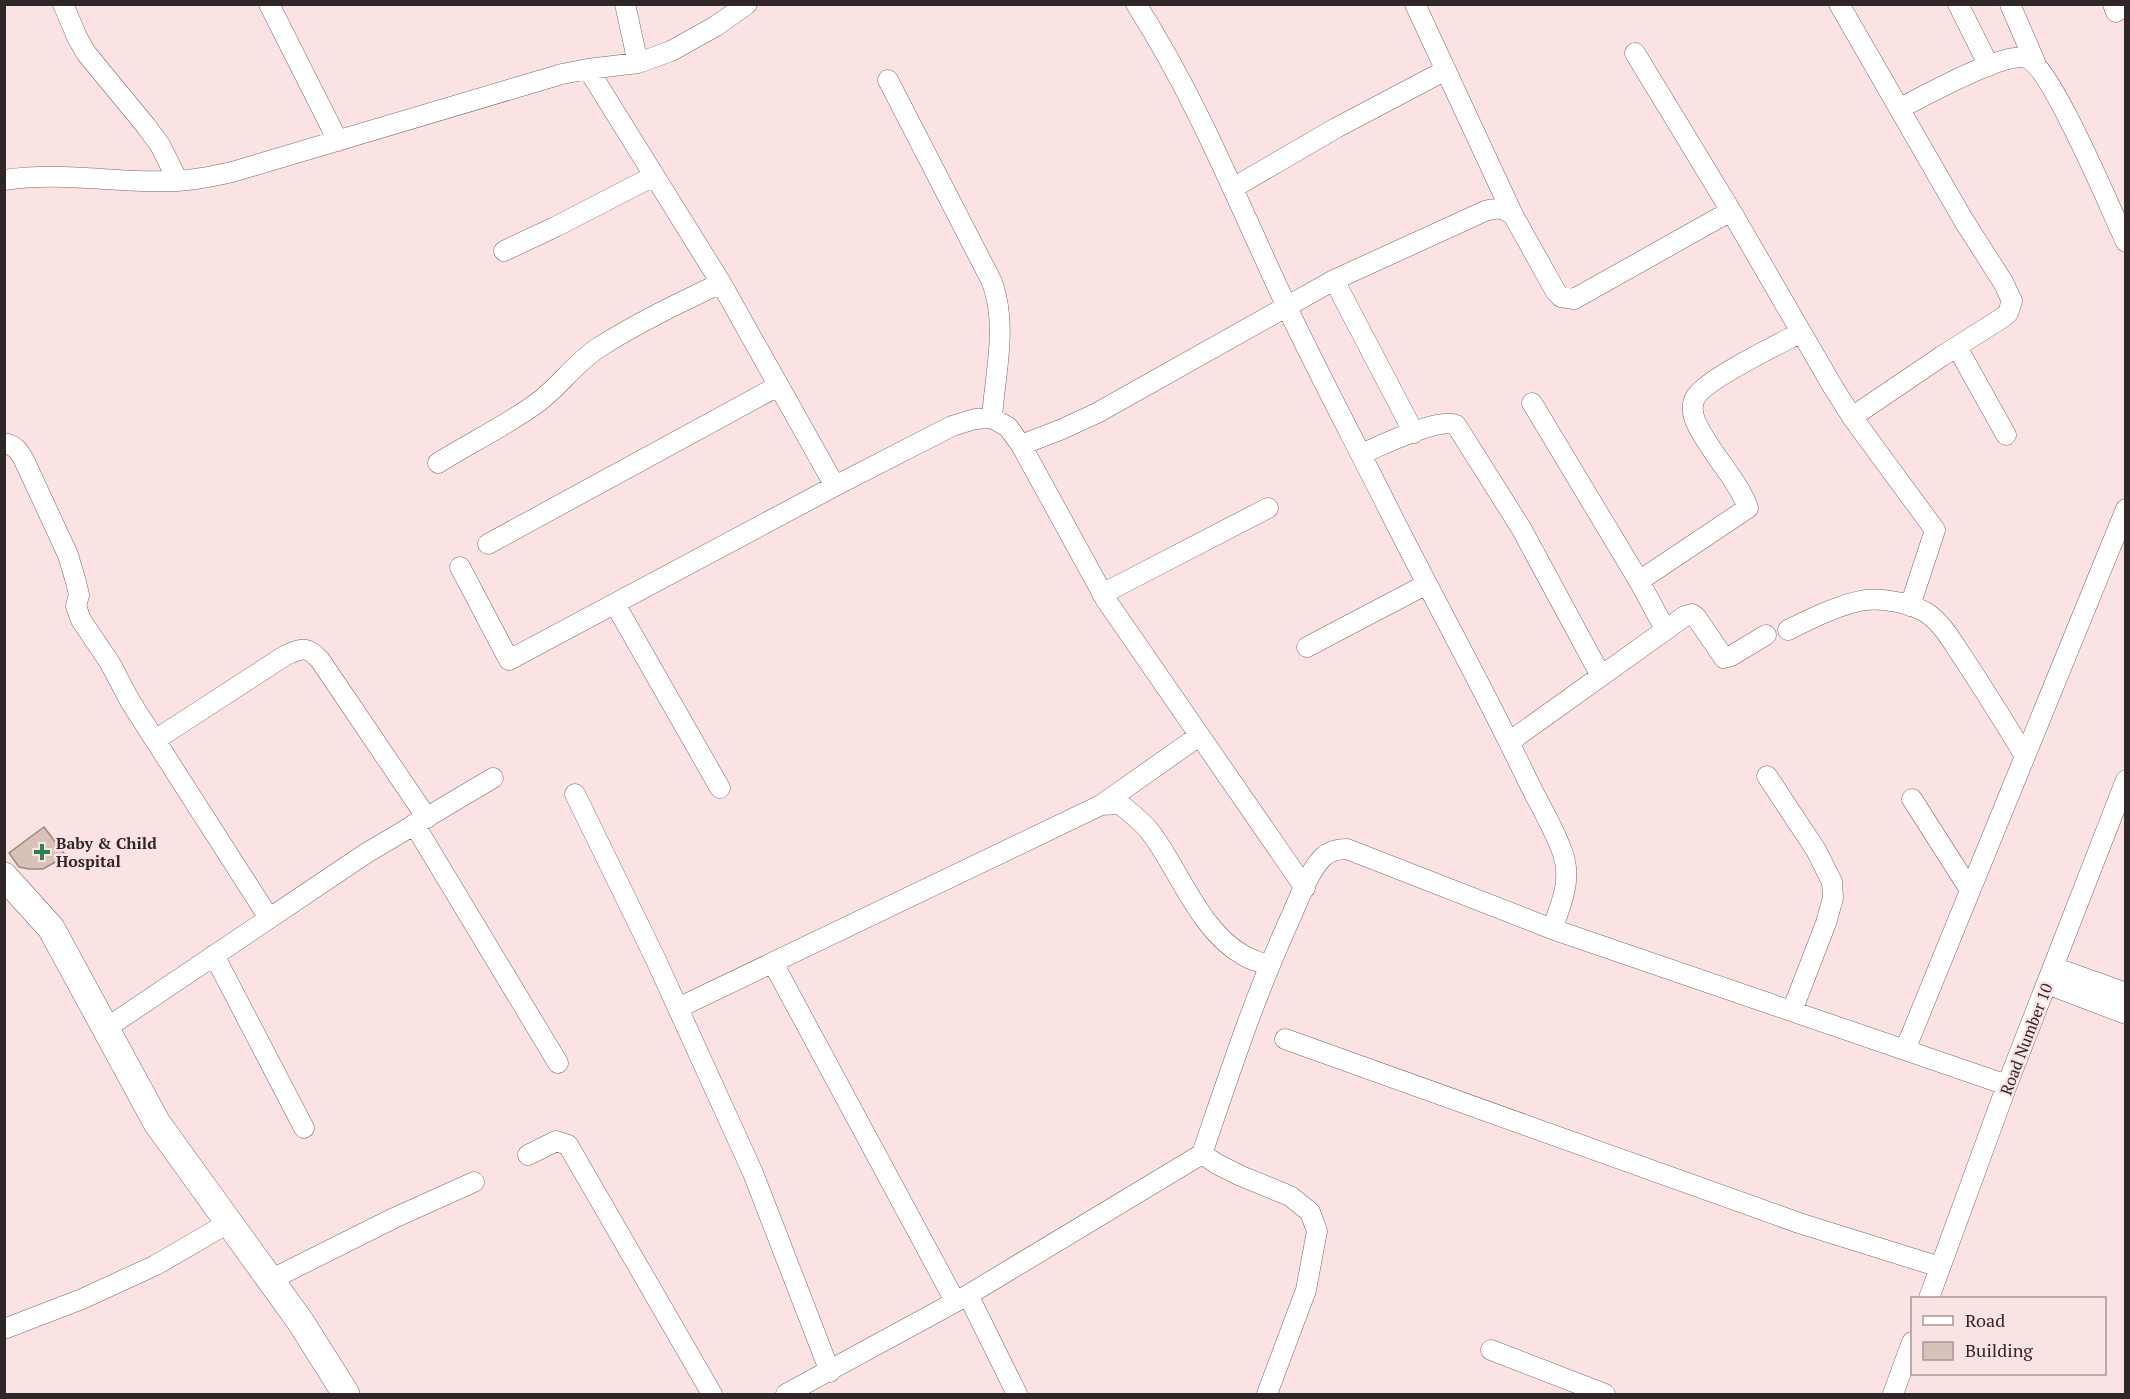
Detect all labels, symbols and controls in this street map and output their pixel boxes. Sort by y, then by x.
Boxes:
place label: Baby & Child Hospital [56,832,157,872]
marker: Baby & Child Hospital [33,843,51,861]
street label: Road Number 10 [1995,980,2057,1098]
legend [1911,1297,2106,1375]
text: Road [1965,1308,2005,1332]
text: Building [1965,1338,2033,1362]

